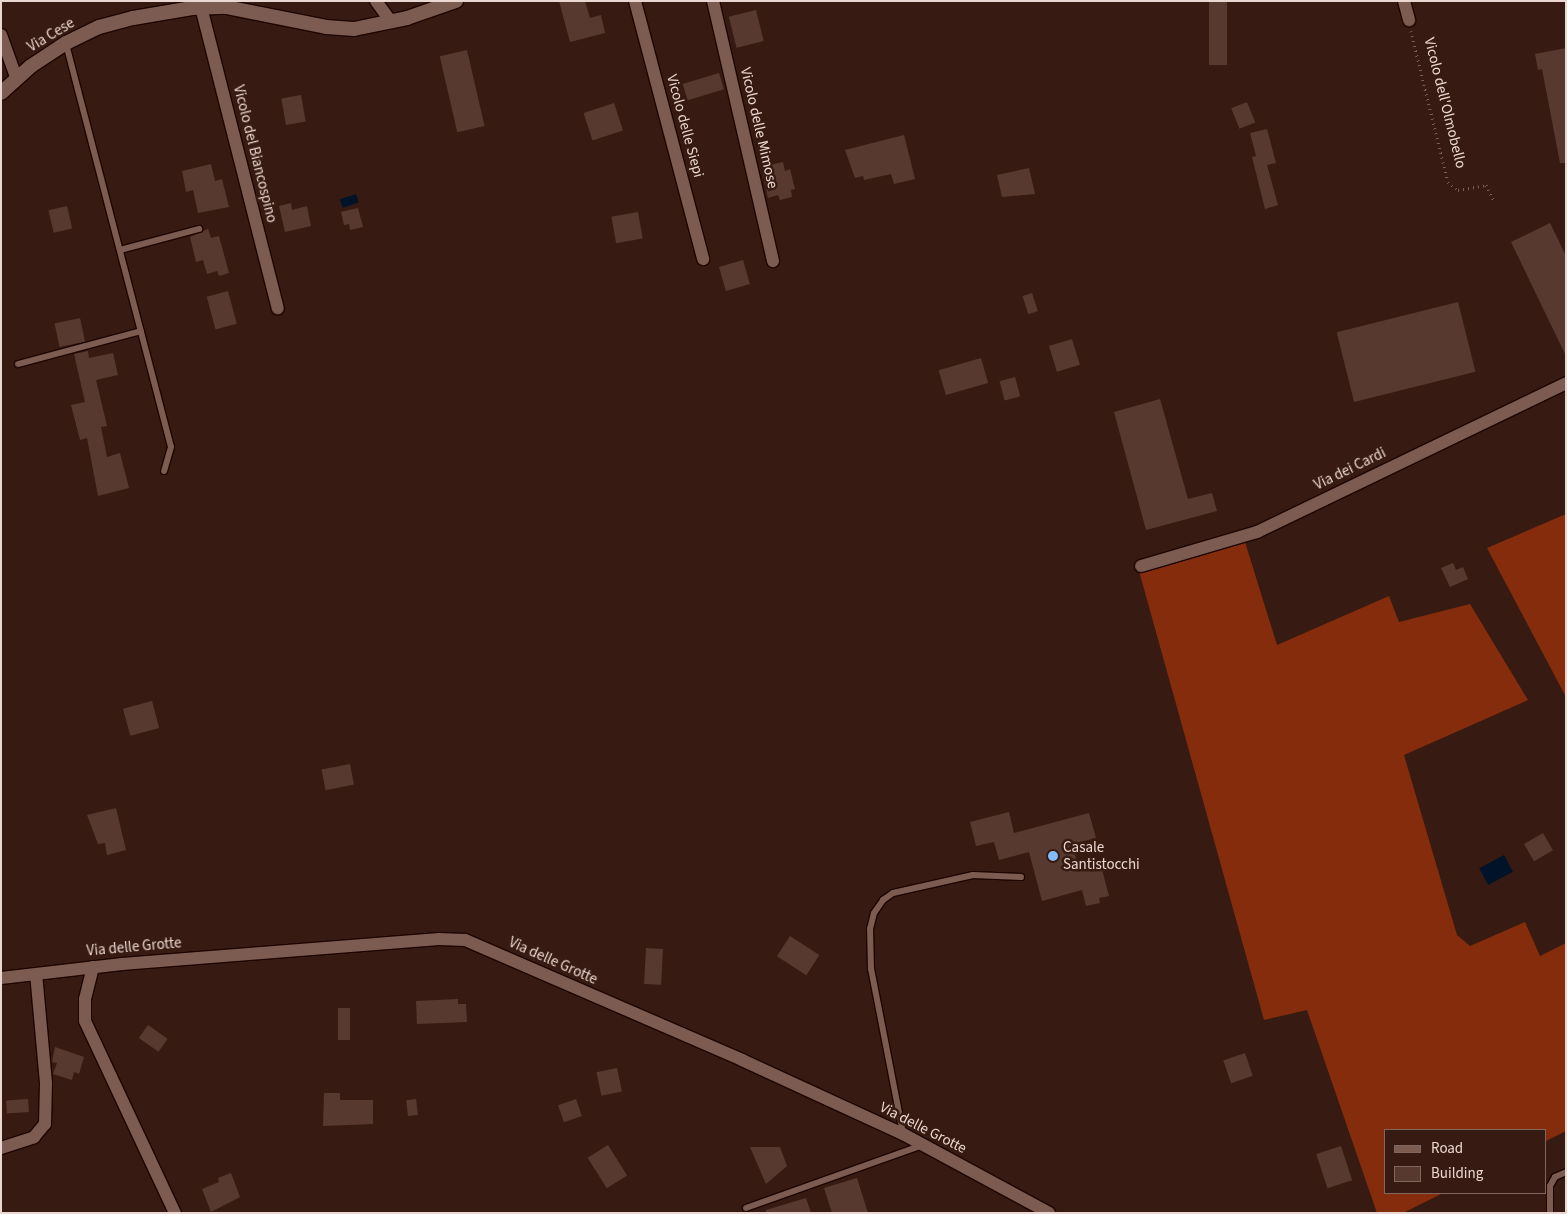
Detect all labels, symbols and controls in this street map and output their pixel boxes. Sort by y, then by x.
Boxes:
street label: Via Cese [24,14,78,56]
street label: Vicolo dell'Olmobello [1420,36,1470,170]
street label: Vicolo delle Mimose [736,66,782,190]
street label: Vicolo delle Siepi [663,72,707,180]
street label: Vicolo del Biancospino [229,83,281,225]
street label: Via dei Cardi [1311,444,1389,494]
place label: Casale Santistocchi [1063,838,1140,873]
marker: Casale Santistocchi [1047,850,1059,862]
street label: Via delle Grotte [506,933,600,989]
street label: Via delle Grotte [86,934,182,960]
street label: Via delle Grotte [877,1098,969,1158]
legend [1384,1129,1547,1194]
text: Road [1431,1138,1463,1159]
text: Building [1431,1163,1483,1184]

